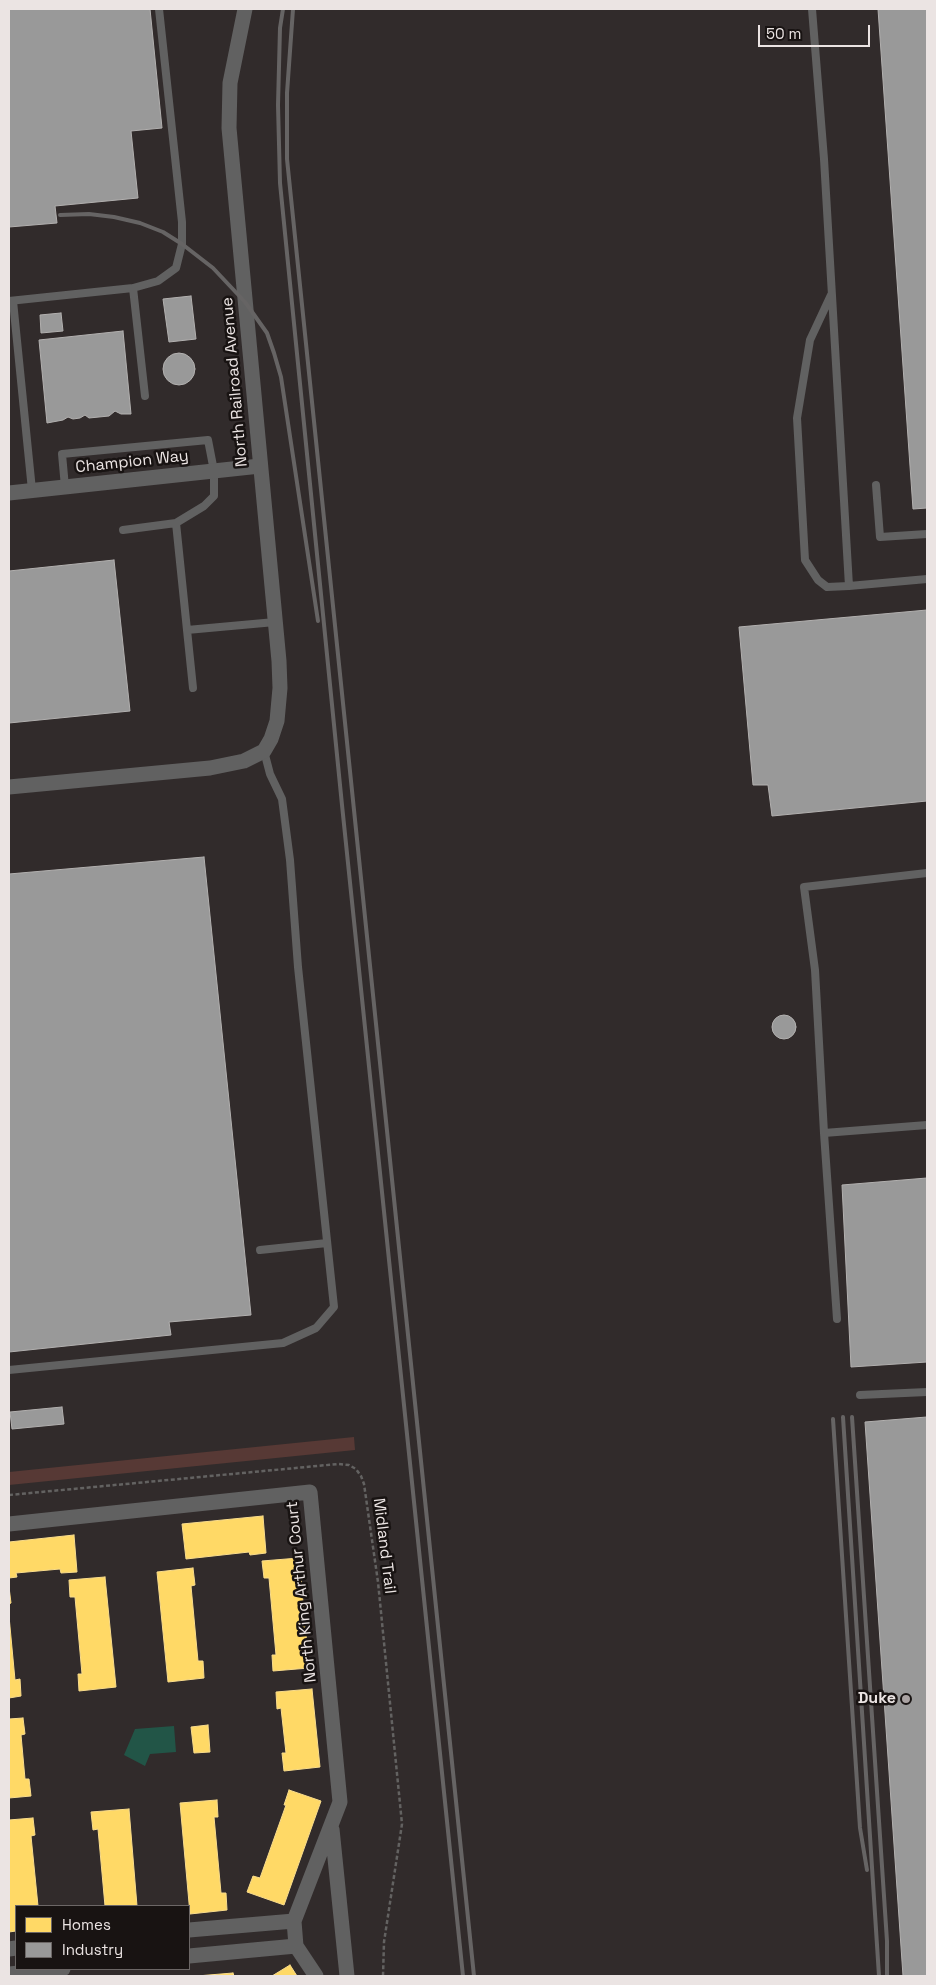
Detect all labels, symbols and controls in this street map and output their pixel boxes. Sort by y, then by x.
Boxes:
scale bar [761,15,874,47]
text: 50 m [766,24,801,43]
street label: North Railroad Avenue [218,296,252,468]
street label: Champion Way [74,447,190,477]
street label: Midland Trail [369,1497,399,1595]
street label: North King Arthur Court [283,1500,321,1684]
place label: Duke [858,1689,896,1709]
marker: Duke [900,1693,912,1705]
legend [15,1905,190,1970]
text: Homes [62,1915,111,1934]
text: Industry [62,1940,123,1959]

